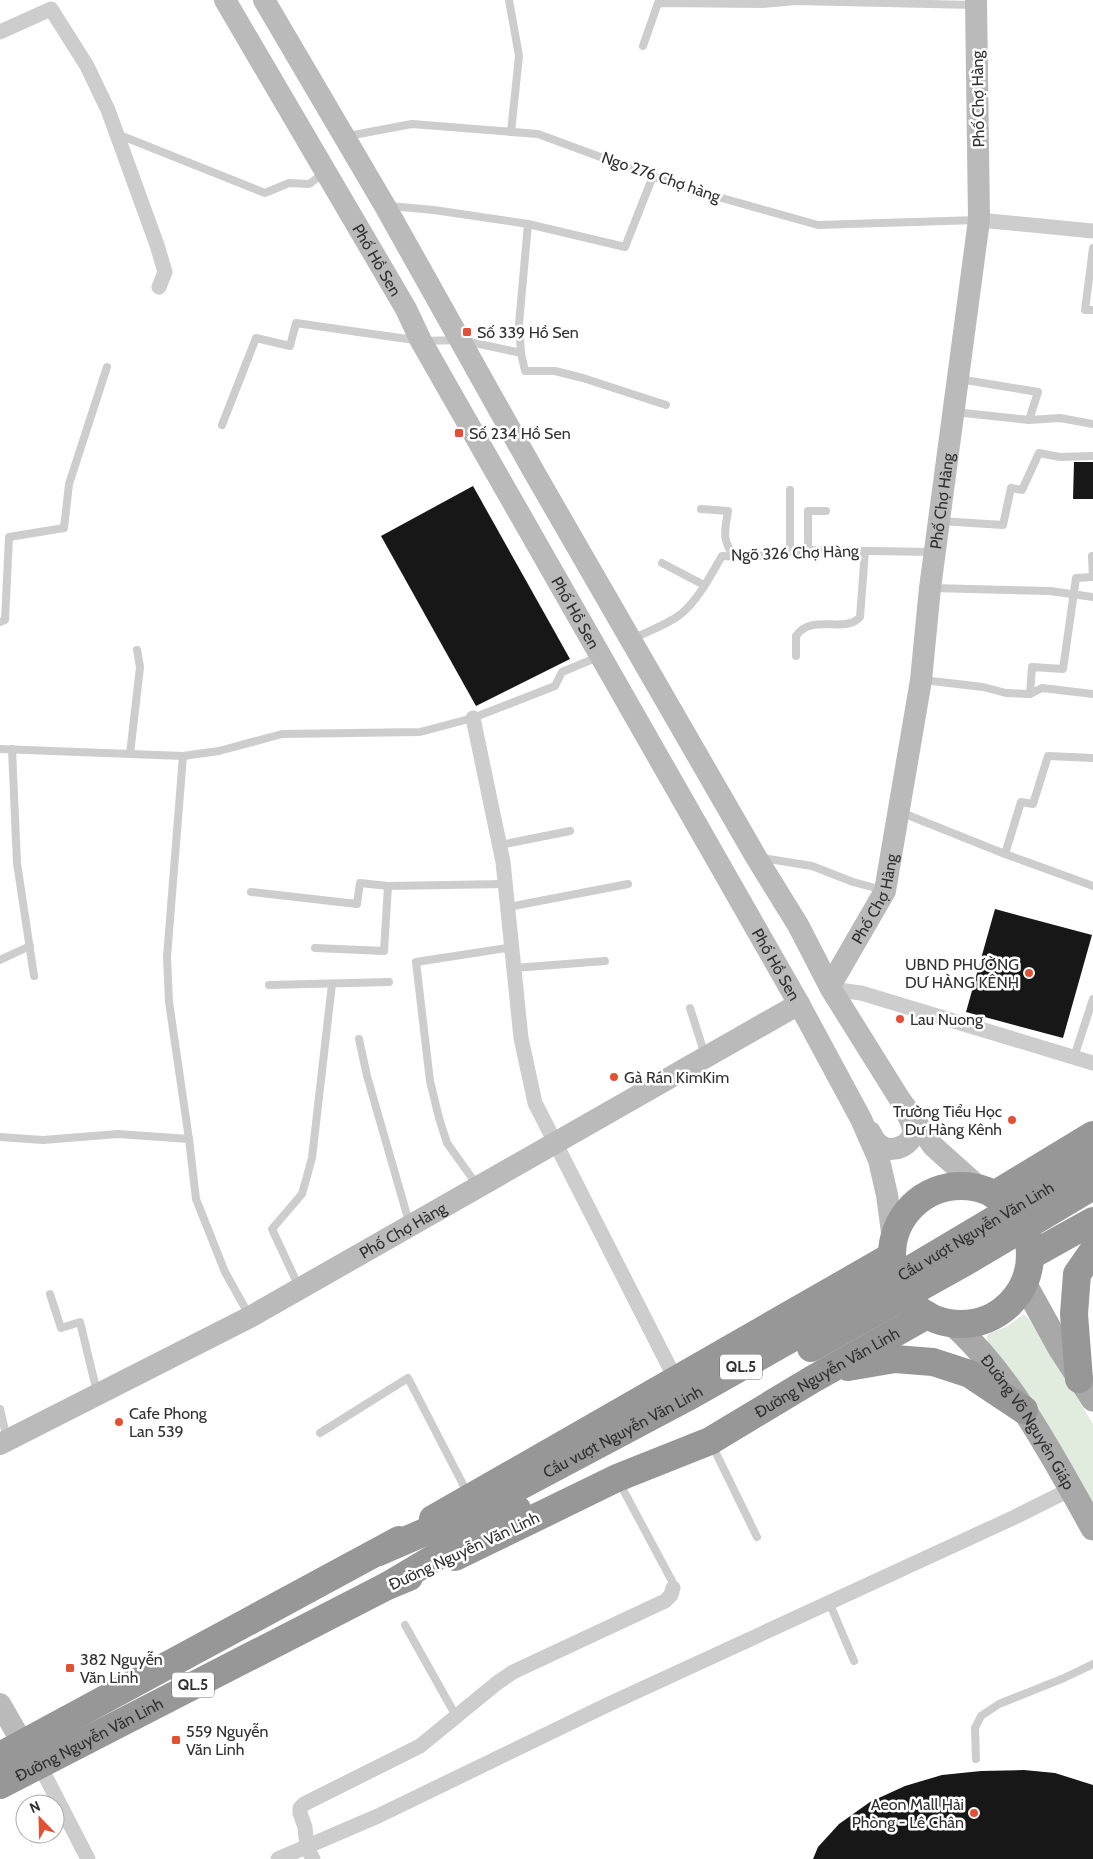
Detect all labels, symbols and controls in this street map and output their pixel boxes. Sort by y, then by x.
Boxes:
street label: Phố Chợ Hàng [968,49,988,148]
street label: Ngo 276 Chợ hàng [599,148,724,207]
street label: Phố Hồ Sen [349,220,406,299]
place label: Số 339 Hồ Sen [477,323,579,342]
marker: Số 339 Hồ Sen [461,326,473,338]
place label: Số 234 Hồ Sen [469,424,571,443]
marker: Số 234 Hồ Sen [453,427,465,439]
street label: Phố Chợ Hàng [926,451,958,550]
street label: Ngõ 326 Chợ Hàng [731,541,860,565]
street label: Phố Hồ Sen [548,573,604,652]
street label: Phố Chợ Hàng [847,851,901,947]
street label: Phố Hồ Sen [748,925,805,1004]
place label: UBND PHƯỜNG DƯ HÀNG KÊNH [905,955,1019,992]
marker: UBND PHƯỜNG DƯ HÀNG KÊNH [1023,967,1035,979]
place label: Lau Nuong [910,1010,984,1029]
marker: Lau Nuong [894,1013,906,1025]
place label: Gà Rán KimKim [624,1068,729,1087]
marker: Gà Rán KimKim [608,1071,620,1083]
place label: Trường Tiểu Học Dư Hàng Kênh [893,1102,1002,1139]
marker: Trường Tiểu Học Dư Hàng Kênh [1006,1114,1018,1126]
street label: Cầu vượt Nguyễn Văn Linh [894,1177,1057,1284]
street label: Phố Chợ Hàng [356,1197,450,1262]
street label: Đường Nguyễn Văn Linh [751,1323,903,1421]
street label: Đường Võ Nguyên Giáp [977,1350,1079,1493]
road number: QL.5 [720,1354,762,1380]
street label: Cầu vượt Nguyễn Văn Linh [540,1381,706,1482]
place label: Cafe Phong Lan 539 [129,1404,208,1441]
marker: Cafe Phong Lan 539 [113,1416,125,1428]
street label: Đường Nguyễn Văn Linh [386,1508,542,1594]
place label: 382 Nguyễn Văn Linh [80,1650,163,1687]
marker: 382 Nguyễn Văn Linh [64,1662,76,1674]
road number: QL.5 [172,1672,214,1698]
street label: Đường Nguyễn Văn Linh [12,1693,166,1785]
place label: 559 Nguyễn Văn Linh [186,1722,268,1759]
marker: 559 Nguyễn Văn Linh [170,1734,182,1746]
north arrow [15,1794,65,1844]
place label: Aeon Mall Hải Phòng - Lê Chân [852,1795,964,1832]
text: N [27,1797,43,1817]
marker: Aeon Mall Hải Phòng - Lê Chân [968,1807,980,1819]

